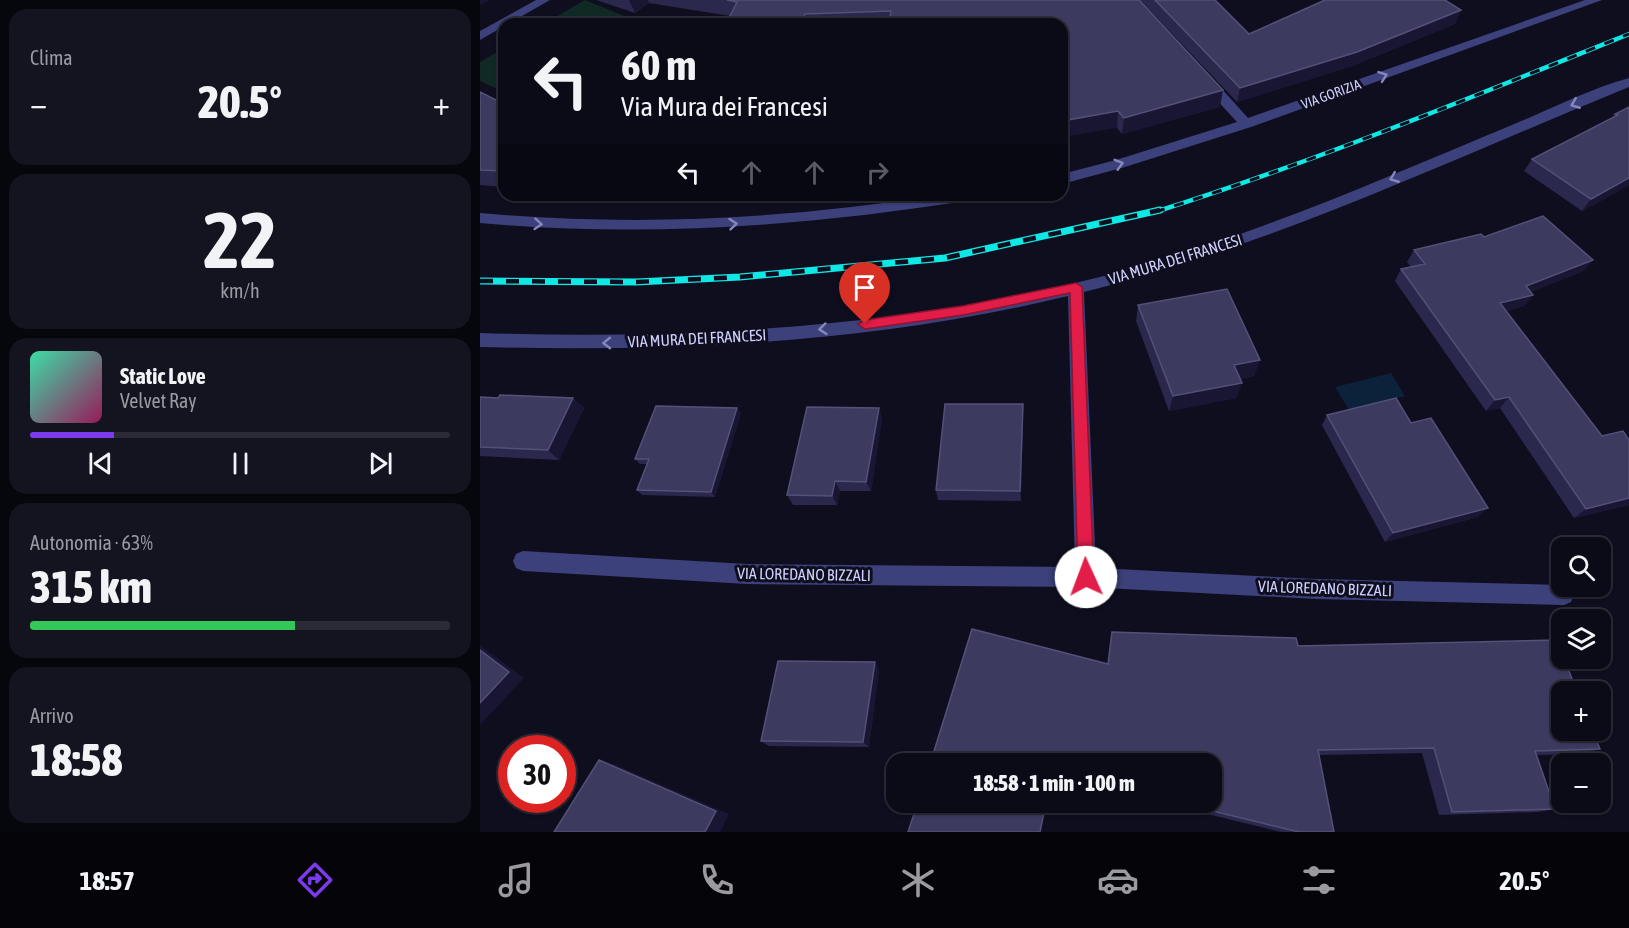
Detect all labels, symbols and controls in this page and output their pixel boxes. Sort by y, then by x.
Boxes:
text: 60 m [621,41,696,89]
icon: left [522,42,600,120]
text: Clima [30,46,73,69]
one-way arrow [1377,70,1388,83]
text: 20.5° [198,76,282,128]
street label: VIA GORIZIA [1299,76,1363,112]
text: − [30,84,47,122]
text: + [433,84,450,122]
text: Via Mura dei Francesi [621,91,828,122]
one-way arrow [1570,97,1581,109]
icon: left [672,156,705,189]
icon: ahead [735,156,768,189]
icon: ahead [798,156,831,189]
icon: right [861,156,894,189]
one-way arrow [1114,159,1124,172]
one-way arrow [1390,171,1401,183]
text: 22 [203,195,277,285]
one-way arrow [534,217,543,230]
one-way arrow [728,217,737,230]
street label: VIA MURA DEI FRANCESI [1106,230,1244,288]
pin [839,262,890,324]
icon: arrive [848,271,881,304]
text: km/h [220,279,260,302]
one-way arrow [818,322,827,335]
street label: VIA MURA DEI FRANCESI [627,325,767,351]
one-way arrow [603,336,612,349]
text: Static Love [120,363,206,389]
text: Velvet Ray [120,389,197,412]
icon: previous [84,447,117,480]
icon: pause [224,447,257,480]
icon: next [364,447,397,480]
text: Autonomia · 63% [30,531,153,554]
map controls [1551,537,1611,813]
button: search [1551,537,1611,597]
position arrow [1054,545,1118,609]
text: 315 km [30,561,152,613]
street label: VIA LOREDANO BIZZALI [737,564,871,584]
street label: VIA LOREDANO BIZZALI [1258,577,1392,599]
button: layers [1551,609,1611,669]
button: + [1551,681,1611,741]
text: Arrivo [30,704,74,727]
text: 18:58 [30,734,123,786]
speed limit sign: 30 [498,735,576,813]
button: − [1551,753,1611,813]
text: 18:58 · 1 min · 100 m [973,770,1135,796]
icon: directions [294,859,336,901]
icon: music [495,859,537,901]
icon: phone [696,859,738,901]
icon: climate [897,859,939,901]
icon: car [1097,859,1139,901]
icon: filters [1298,859,1340,901]
text: 18:57 [79,865,135,896]
text: 20.5° [1499,865,1549,896]

